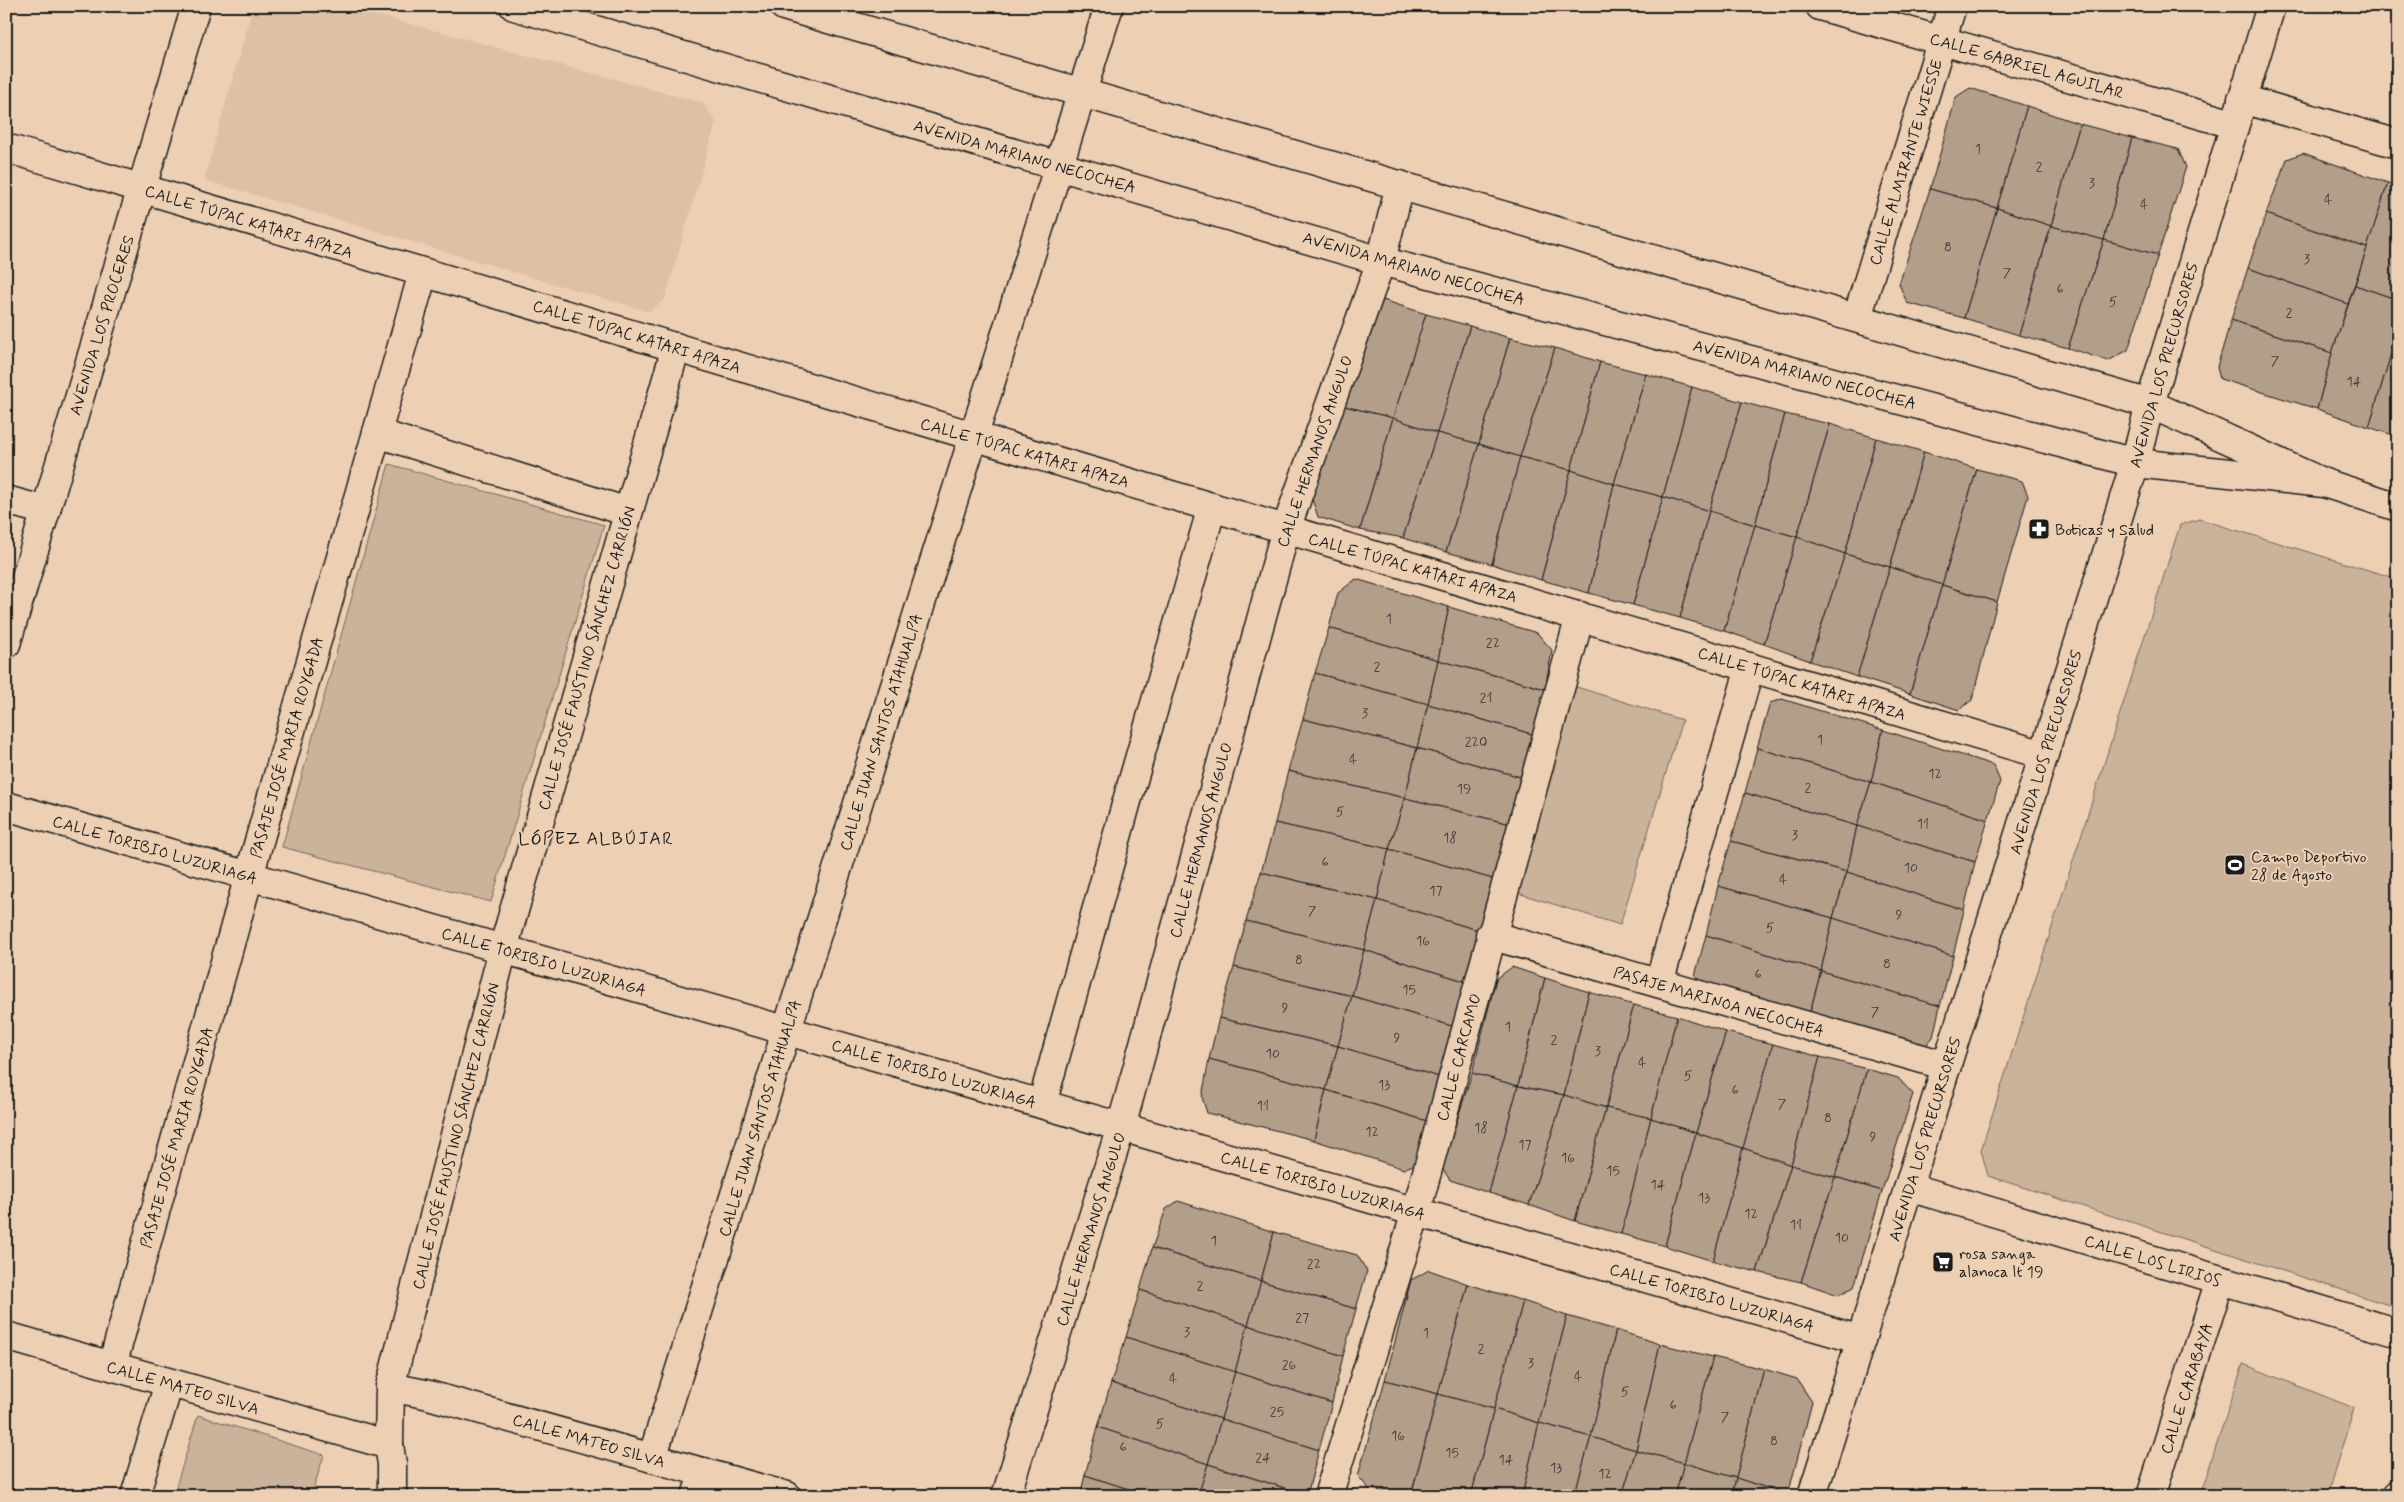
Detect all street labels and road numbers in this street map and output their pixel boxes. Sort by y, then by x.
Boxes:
street label: CALLE GABRIEL AGUILAR [1927,29,2126,104]
street label: CALLE ALMIRANTE WIESSE [1865,57,1948,268]
street label: AVENIDA MARIANO NECOCHEA [911,116,1138,199]
street label: CALLE TÚPAC KATARI APAZA [142,181,355,264]
street label: AVENIDA MARIANO NECOCHEA [1300,228,1527,311]
street label: AVENIDA LOS PROCERES [65,233,140,418]
street label: AVENIDA LOS PRECURSORES [2125,260,2204,470]
street label: CALLE TÚPAC KATARI APAZA [530,296,743,379]
street label: AVENIDA MARIANO NECOCHEA [1691,336,1918,415]
street label: CALLE HERMANOS ANGULO [1273,353,1358,550]
street label: CALLE TÚPAC KATARI APAZA [918,414,1132,493]
street label: CALLE JOSÉ FAUSTINO SÁNCHEZ CARRIÓN [534,504,641,813]
street label: CALLE TÚPAC KATARI APAZA [1306,529,1520,608]
street label: CALLE JUAN SANTOS ATAHUALPA [835,611,928,854]
street label: PASAJE JOSÉ MARIA ROYGADA [246,634,329,861]
street label: CALLE TÚPAC KATARI APAZA [1695,643,1908,726]
street label: AVENIDA LOS PRECURSORES [2005,648,2088,857]
street label: CALLE HERMANOS ANGULO [1165,740,1238,940]
street label: CALLE TORIBIO LUZURIAGA [50,811,259,890]
street label: CALLE TORIBIO LUZURIAGA [439,923,648,1002]
street label: PASAJE MARINOA NECOCHEA [1611,962,1826,1043]
street label: CALLE JOSÉ FAUSTINO SÁNCHEZ CARRIÓN [408,981,505,1292]
street label: CALLE CARCAMO [1432,991,1487,1124]
street label: CALLE JUAN SANTOS ATAHUALPA [714,997,807,1240]
street label: PASAJE JOSÉ MARIA ROYGADA [136,1024,219,1251]
street label: CALLE TORIBIO LUZURIAGA [829,1035,1038,1114]
street label: AVENIDA LOS PRECURSORES [1884,1035,1967,1244]
street label: CALLE HERMANOS ANGULO [1052,1130,1131,1329]
street label: CALLE TORIBIO LUZURIAGA [1218,1147,1427,1226]
street label: CALLE LOS LIRIOS [2082,1231,2224,1292]
street label: CALLE TORIBIO LUZURIAGA [1607,1259,1816,1338]
street label: CALLE CARABAYA [2156,1320,2219,1457]
street label: CALLE MATEO SILVA [104,1357,261,1420]
street label: CALLE MATEO SILVA [510,1410,667,1473]

